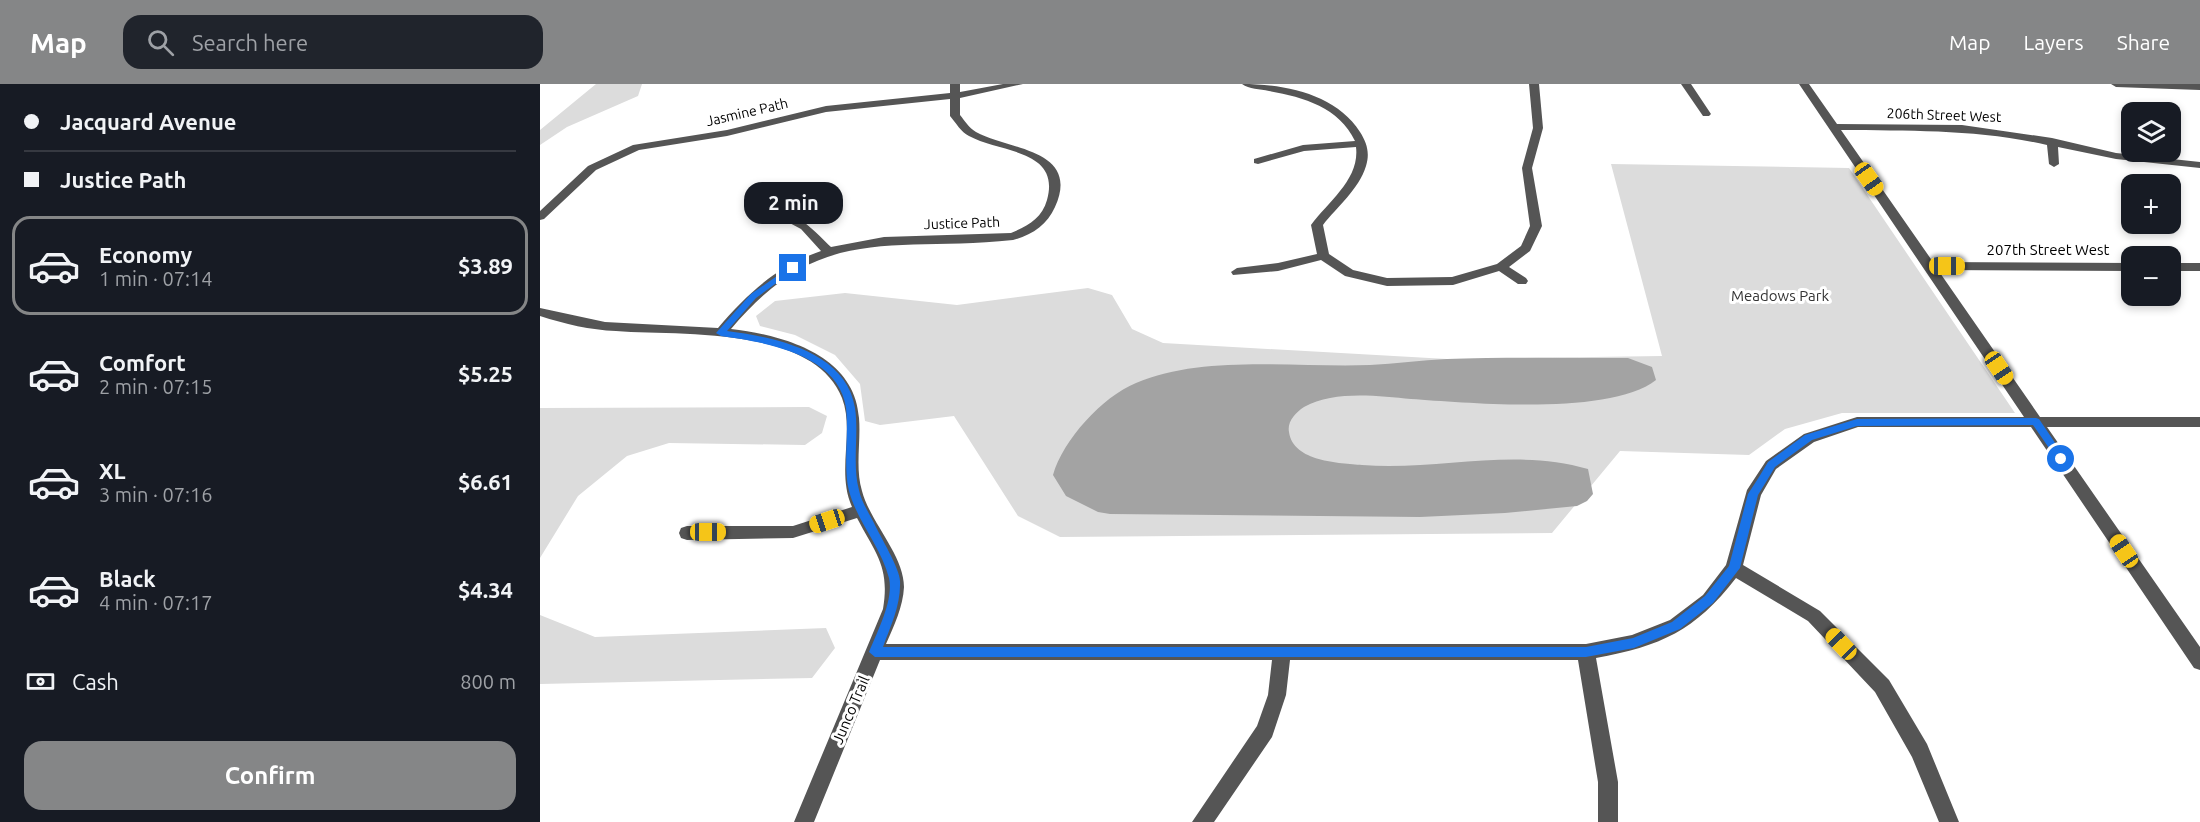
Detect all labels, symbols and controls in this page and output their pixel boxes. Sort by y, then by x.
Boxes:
search box [123,15,543,69]
icon: search [144,26,177,59]
text: Map [30,27,87,58]
text: Search here [192,30,308,55]
text: Map [1949,30,1990,54]
text: Layers [2023,30,2084,54]
text: Share [2117,30,2170,54]
street label: Jasmine Path [705,95,789,129]
map controls [2121,102,2181,306]
button: layers [2121,102,2181,162]
street label: 206th Street West [1886,105,2002,125]
text: Jacquard Avenue [60,109,236,134]
car [1851,159,1887,199]
text: Justice Path [60,167,186,192]
button: + [2121,174,2181,234]
callout: 2 min [744,181,842,223]
text: 2 min [768,191,819,214]
street label: Justice Path [924,214,1000,232]
icon: car [27,239,81,293]
street label: 207th Street West [1987,241,2110,258]
text: Economy [99,242,192,267]
button: − [2121,246,2181,306]
text: $3.89 [458,253,513,278]
route end [779,254,806,281]
car [1929,257,1965,275]
text: 1 min · 07:14 [99,267,213,290]
park label: Meadows Park [1731,287,1829,304]
icon: car [27,347,81,401]
car [1981,348,2017,388]
text: Comfort [99,350,186,375]
text: $5.25 [458,361,513,386]
text: 2 min · 07:15 [99,375,213,398]
route start [2047,445,2074,472]
icon: car [27,455,81,509]
text: XL [99,458,126,483]
text: $6.61 [458,469,513,494]
text: 3 min · 07:16 [99,483,213,506]
car [807,507,847,535]
car [690,523,726,541]
car [2106,531,2142,571]
icon: car [27,563,81,617]
text: Black [99,566,156,591]
text: $4.34 [458,577,513,602]
text: 4 min · 07:17 [99,591,213,614]
car [1822,625,1860,663]
icon: cash [24,665,57,698]
text: Cash [72,669,119,694]
text: 800 m [460,670,516,693]
street label: Junco Trail [829,673,873,746]
button: Confirm [24,741,516,810]

